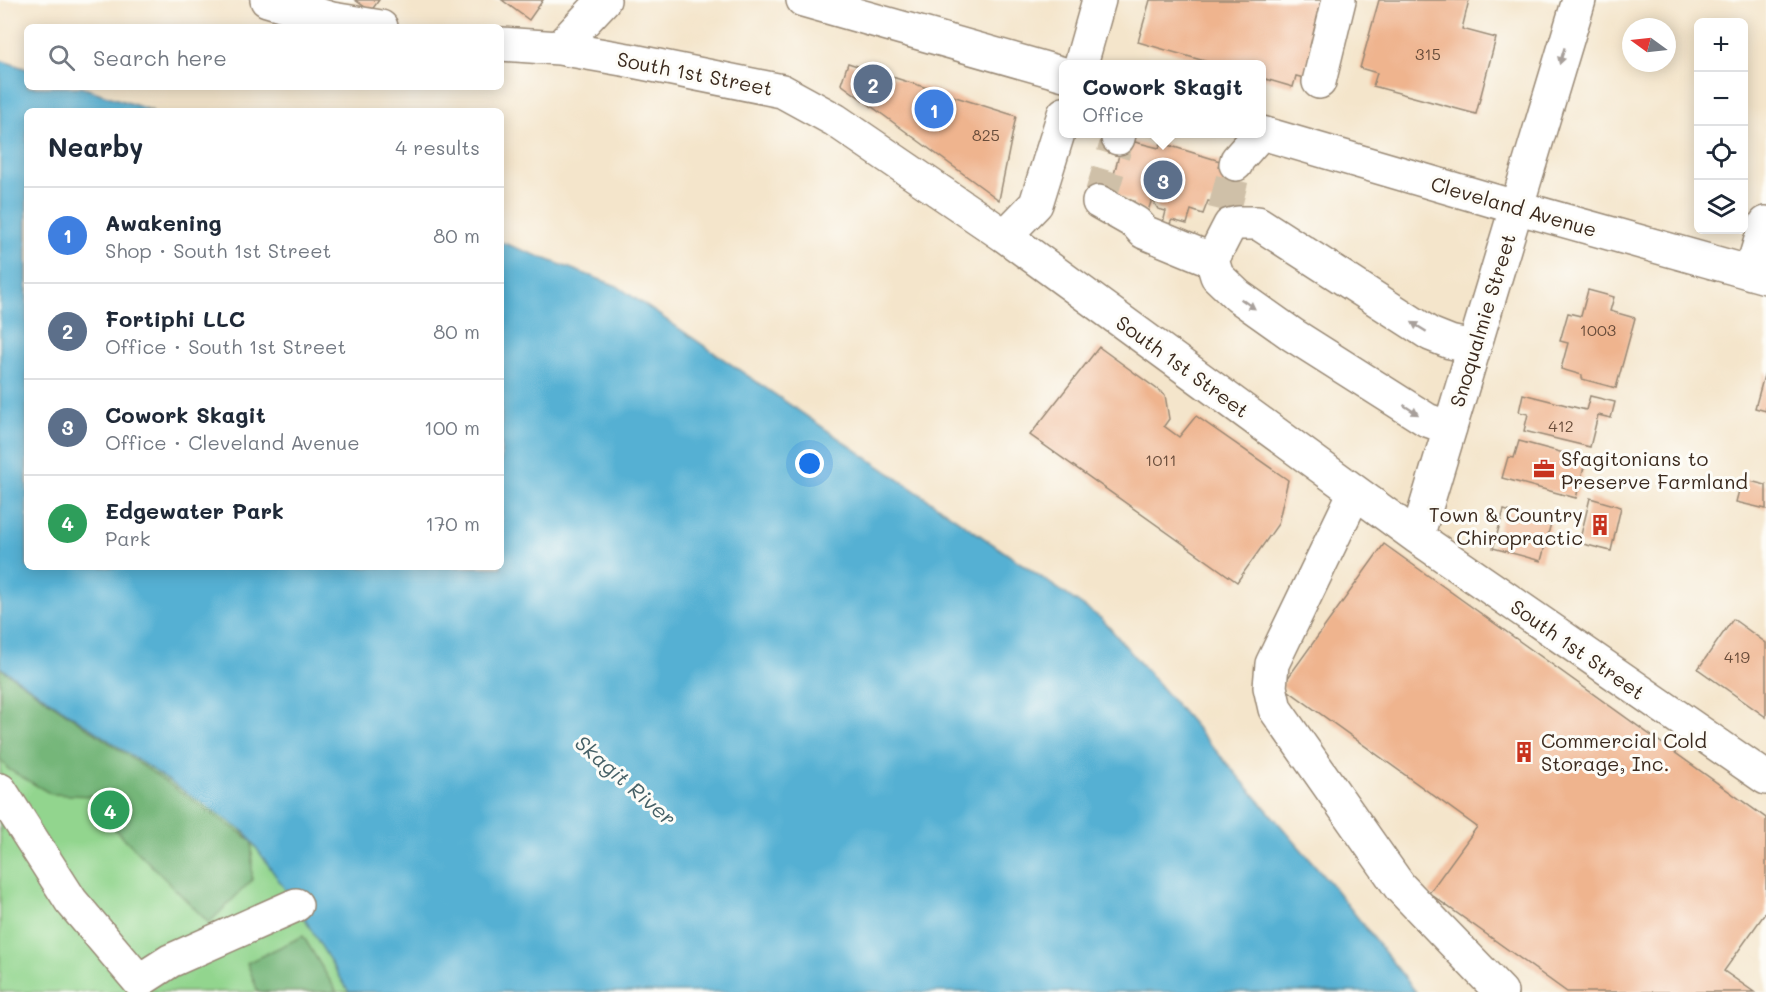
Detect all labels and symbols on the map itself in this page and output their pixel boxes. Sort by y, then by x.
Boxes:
north arrow [1622,18,1676,72]
house number: 315 [1415,43,1441,64]
street label: South 1st Street [615,45,775,101]
one-way arrow [1557,47,1567,65]
pin: 2 [854,62,892,106]
pin: 1 [914,86,954,132]
house number: 825 [972,124,1000,145]
pin: 3 [1144,158,1182,202]
street label: Cleveland Avenue [1428,170,1600,242]
street label: Snoqualmie Street [1443,230,1521,410]
one-way arrow [1240,298,1256,309]
street label: South 1st Street [1111,309,1255,423]
house number: 1003 [1580,319,1616,340]
one-way arrow [1411,322,1427,333]
one-way arrow [1403,404,1419,415]
house number: 412 [1548,415,1574,436]
place label: Sfagitonians to Preserve Farmland [1561,445,1748,494]
your location [795,449,824,478]
house number: 1011 [1145,449,1177,470]
office icon: Sfagitonians to Preserve Farmland [1532,457,1556,481]
place label: Town & Country Chiropractic [1429,501,1583,550]
building icon: Town & Country Chiropractic [1588,513,1612,537]
street label: South 1st Street [1506,593,1650,705]
house number: 419 [1724,646,1750,667]
place label: Commercial Cold Storage, Inc. [1541,727,1707,776]
water label: Skagit River [570,729,682,831]
building icon: Commercial Cold Storage, Inc. [1512,740,1536,764]
pin: 4 [90,788,130,832]

